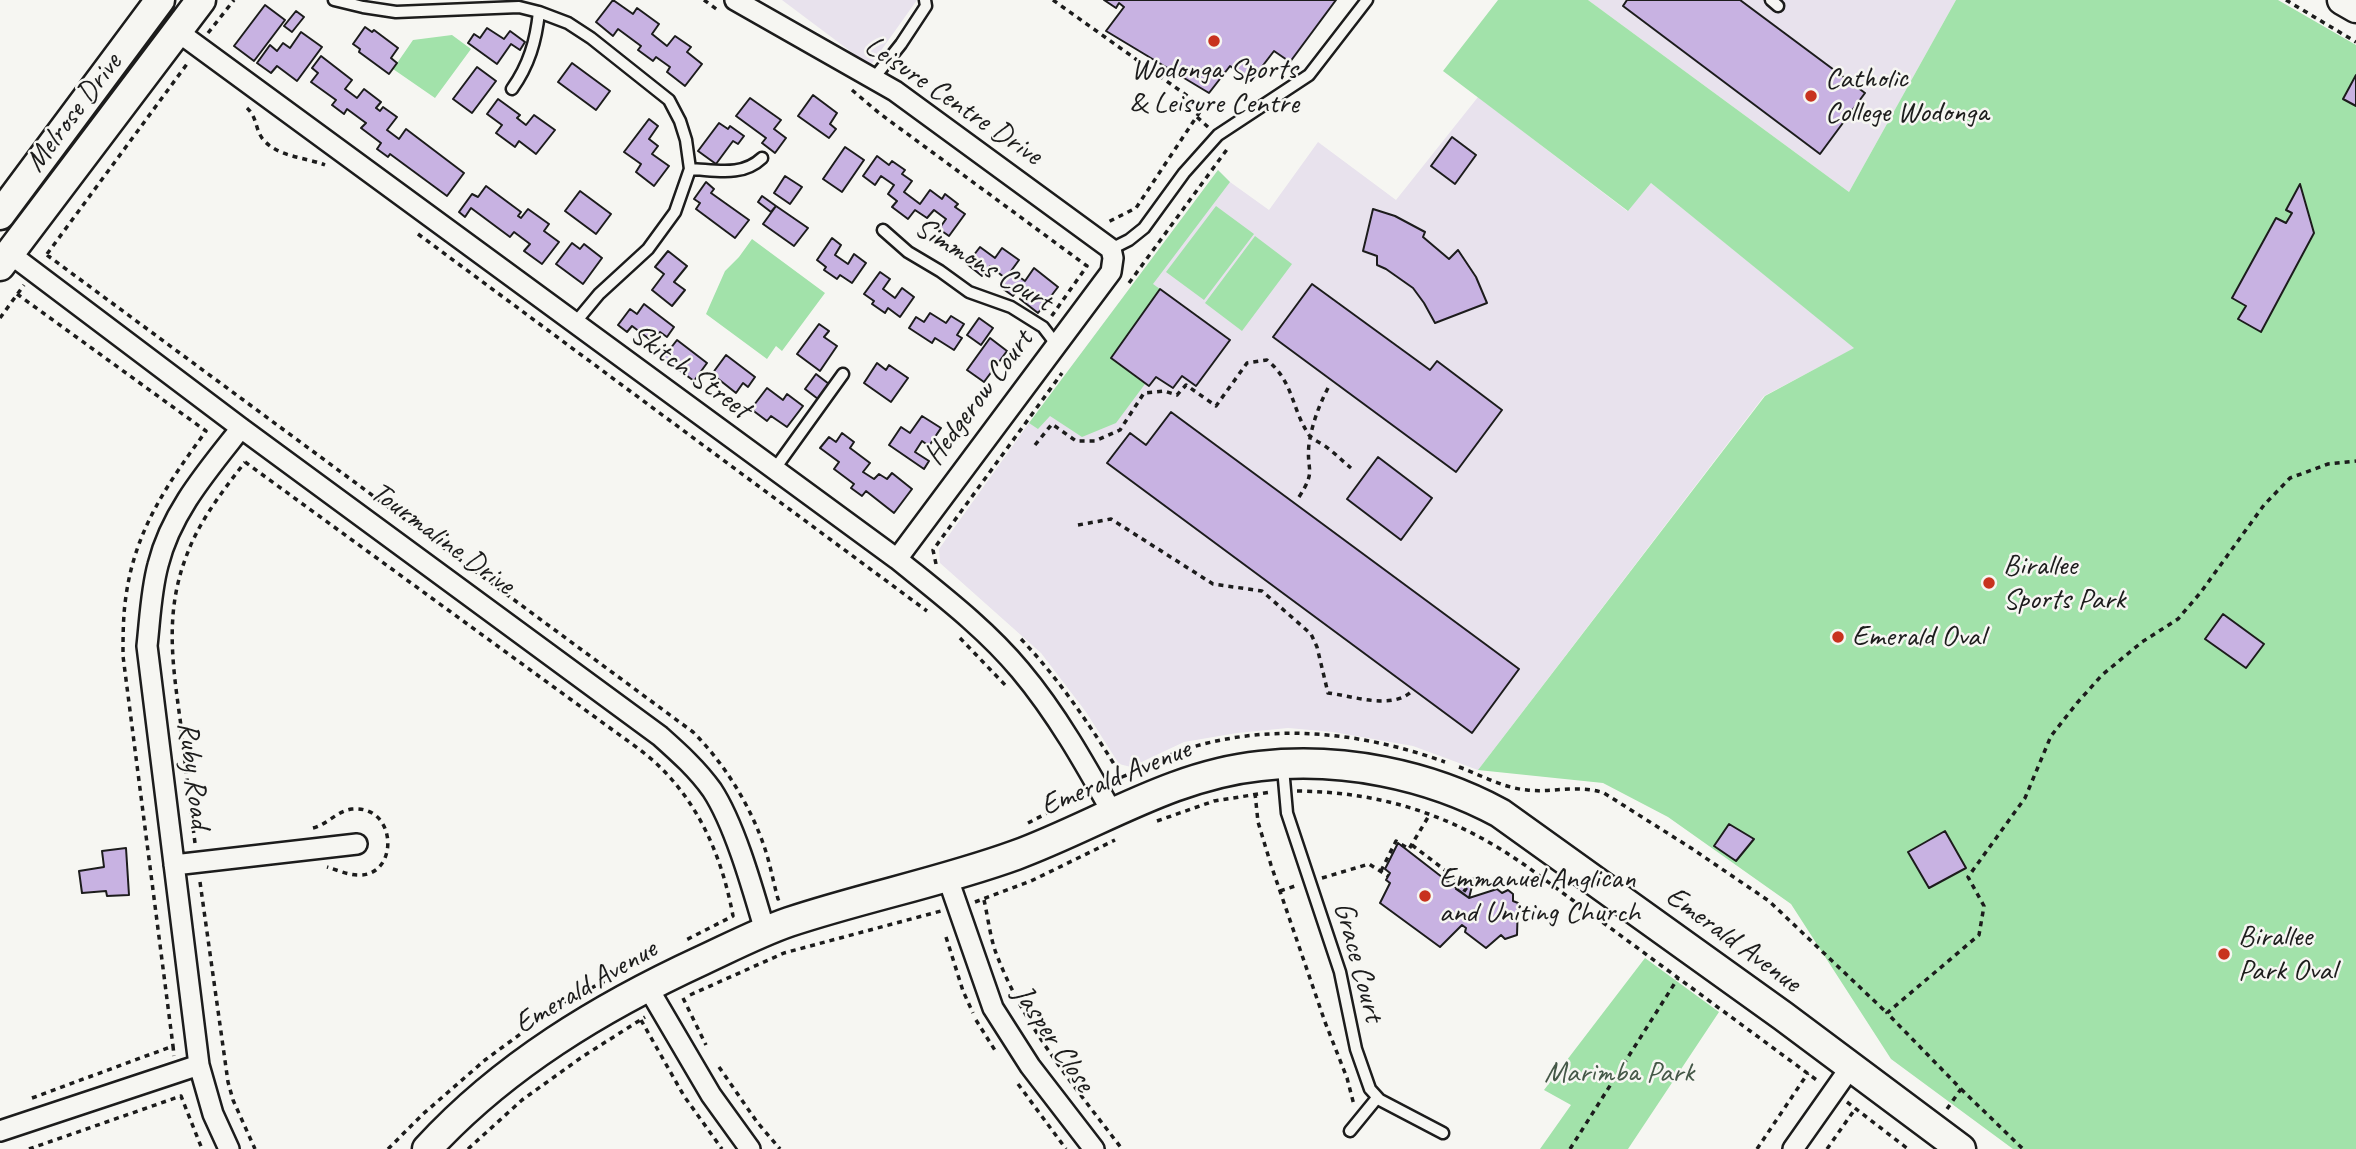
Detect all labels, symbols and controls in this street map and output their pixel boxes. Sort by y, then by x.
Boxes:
street label: Leisure Centre Drive [857,28,1049,174]
marker: Wodonga Sports & Leisure Centre [1206,33,1222,49]
street label: Melrose Drive [18,47,130,179]
place label: Wodonga Sports & Leisure Centre [1129,52,1299,122]
place label: Catholic College Wodonga [1825,61,1988,132]
marker: Catholic College Wodonga [1803,88,1819,104]
street label: Simmons Court [908,210,1058,320]
street label: Skitch Street [623,316,757,428]
street label: Hedgerow Court [917,323,1041,473]
street label: Tourmaline Drive [363,475,521,603]
place label: Birallee Sports Park [2003,548,2125,618]
marker: Birallee Sports Park [1981,575,1997,591]
place label: Emerald Oval [1852,619,1985,655]
marker: Emerald Oval [1830,629,1846,645]
street label: Ruby Road [169,720,217,830]
street label: Emerald Avenue [1036,732,1196,824]
place label: Emmanuel Anglican and Uniting Church [1439,861,1640,931]
street label: Emerald Avenue [1658,879,1808,1001]
marker: Emmanuel Anglican and Uniting Church [1417,888,1433,904]
street label: Grace Court [1325,898,1391,1026]
place label: Birallee Park Oval [2238,919,2336,990]
street label: Emerald Avenue [508,932,664,1042]
marker: Birallee Park Oval [2216,946,2232,962]
street label: Jasper Close [1004,979,1102,1099]
park label: Marimba Park [1544,1055,1694,1091]

